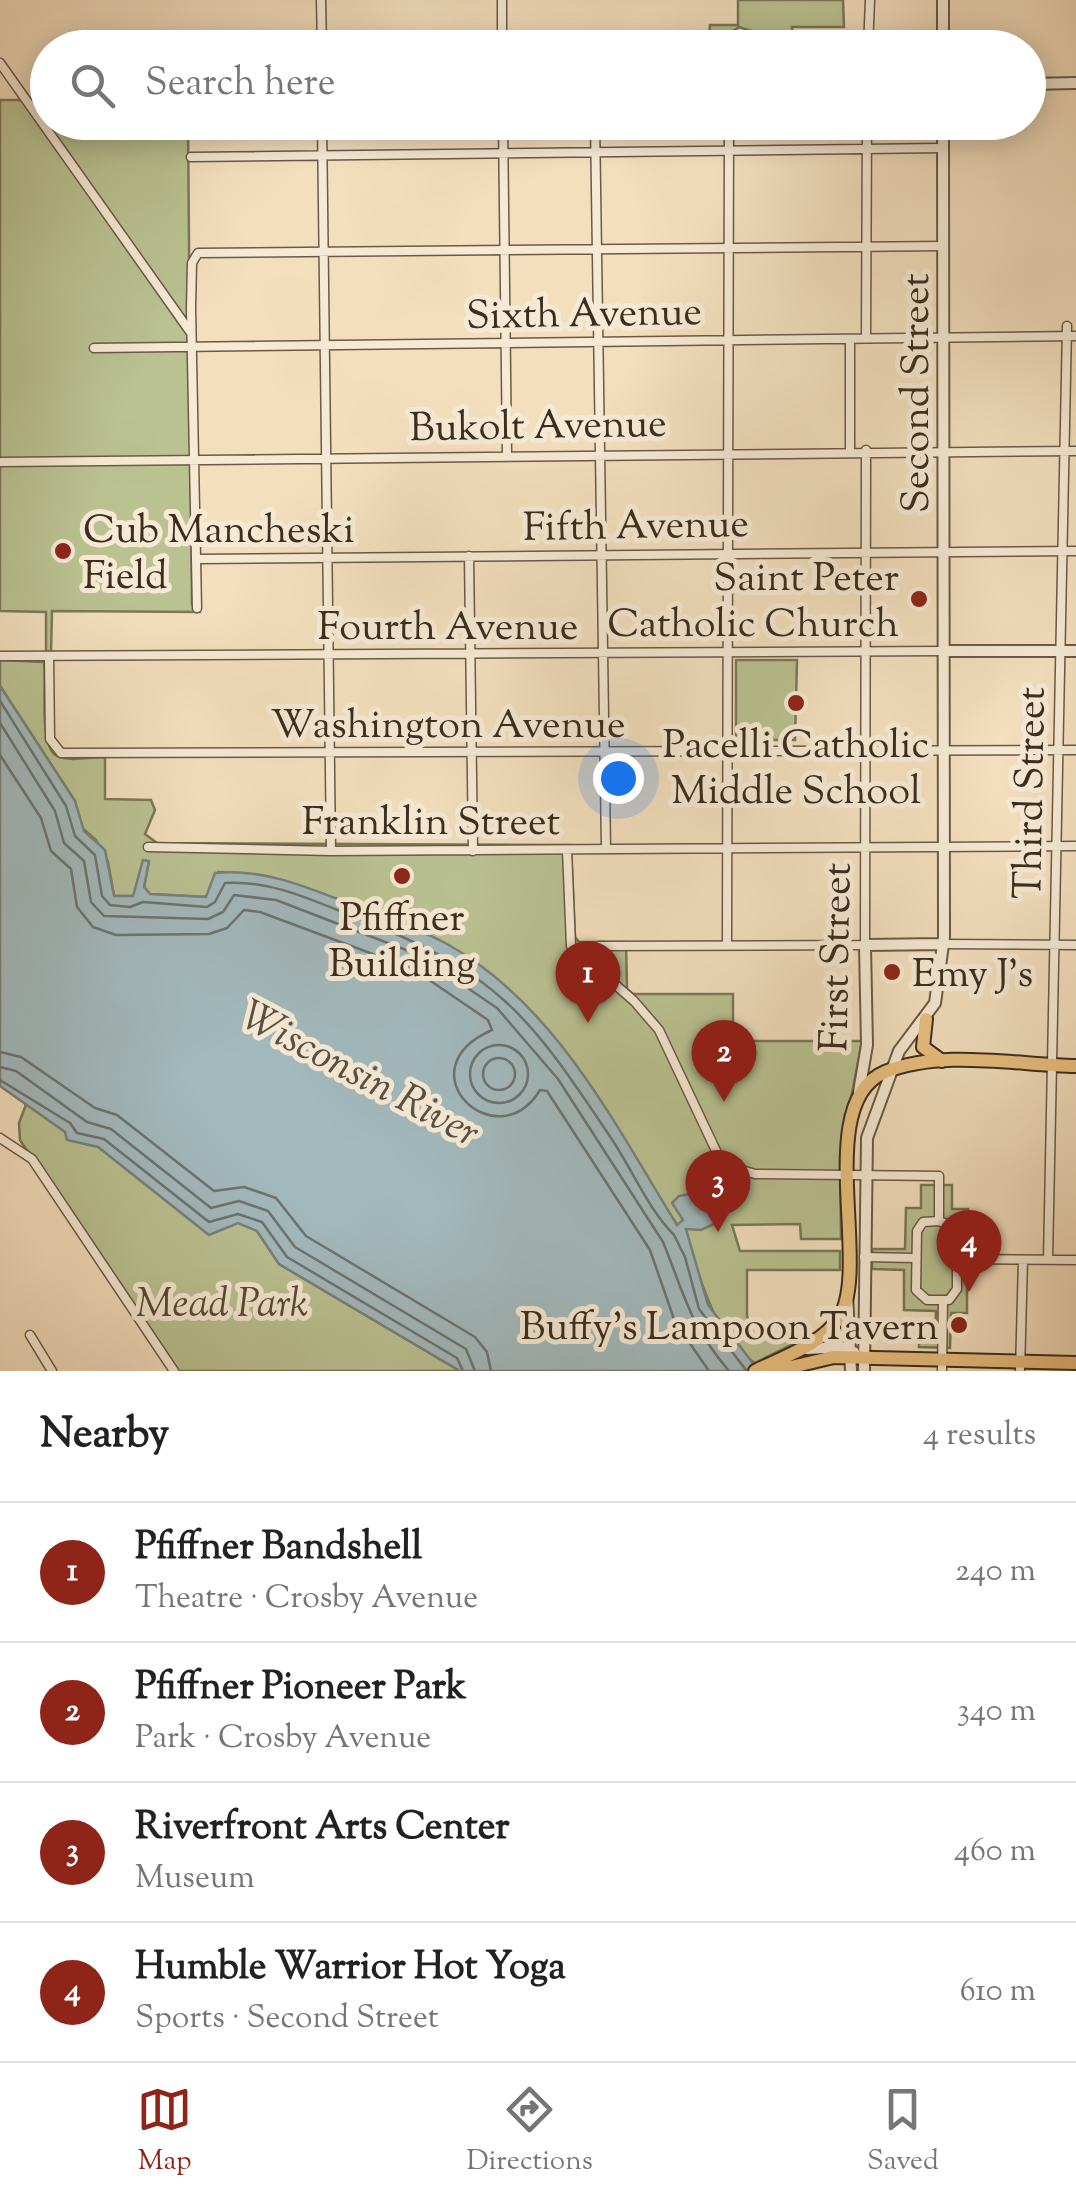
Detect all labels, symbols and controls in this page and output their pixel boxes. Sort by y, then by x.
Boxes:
search box [30,30,1046,140]
icon: search [65,58,120,113]
text: Search here [145,58,336,112]
street label: Second Street [890,273,947,513]
street label: Sixth Avenue [466,286,703,347]
street label: Bukolt Avenue [409,398,667,459]
street label: Fifth Avenue [523,498,750,559]
place label: Cub Mancheski Field [83,504,355,607]
marker: Cub Mancheski Field [52,540,74,562]
place label: Saint Peter Catholic Church [607,552,899,655]
marker: Saint Peter Catholic Church [908,588,930,610]
street label: Fourth Avenue [318,601,578,658]
street label: Third Street [1002,686,1063,900]
marker: Pacelli Catholic Middle School [785,692,807,714]
street label: Washington Avenue [270,699,626,756]
place label: Pacelli Catholic Middle School [662,719,930,822]
your location [593,753,644,804]
street label: Franklin Street [302,796,561,853]
street label: First Street [808,862,869,1052]
marker: Pfiffner Building [391,865,413,887]
place label: Pfiffner Building [328,892,476,995]
pin: 1 [556,940,620,1023]
place label: Emy J's [912,948,1033,1005]
marker: Emy J's [881,961,903,983]
water label: Wisconsin River [228,988,489,1165]
pin: 2 [692,1020,756,1102]
pin: 3 [686,1150,750,1232]
pin: 4 [936,1210,1002,1292]
park label: Mead Park [136,1278,308,1335]
place label: Buffy's Lampoon Tavern [520,1301,939,1358]
marker: Buffy's Lampoon Tavern [948,1314,970,1336]
text: Nearby [40,1406,169,1466]
text: 4 results [923,1413,1036,1459]
text: Pfiffner Bandshell [135,1522,422,1576]
text: 1 [67,1549,78,1595]
text: 240 m [955,1549,1036,1595]
text: Theatre · Crosby Avenue [135,1576,478,1622]
text: Pfiffner Pioneer Park [135,1662,467,1716]
text: 2 [65,1689,80,1735]
text: 340 m [957,1689,1036,1735]
text: Park · Crosby Avenue [135,1716,431,1762]
text: Riverfront Arts Center [135,1802,510,1856]
text: 3 [66,1829,79,1875]
text: 460 m [954,1829,1036,1875]
text: Museum [135,1856,255,1902]
text: Humble Warrior Hot Yoga [135,1942,566,1996]
text: 4 [64,1969,81,2015]
text: 610 m [960,1969,1036,2015]
text: Sports · Second Street [135,1996,439,2042]
tab: Map [137,2082,192,2182]
tab: Directions [466,2082,593,2182]
tab: Saved [867,2082,939,2182]

